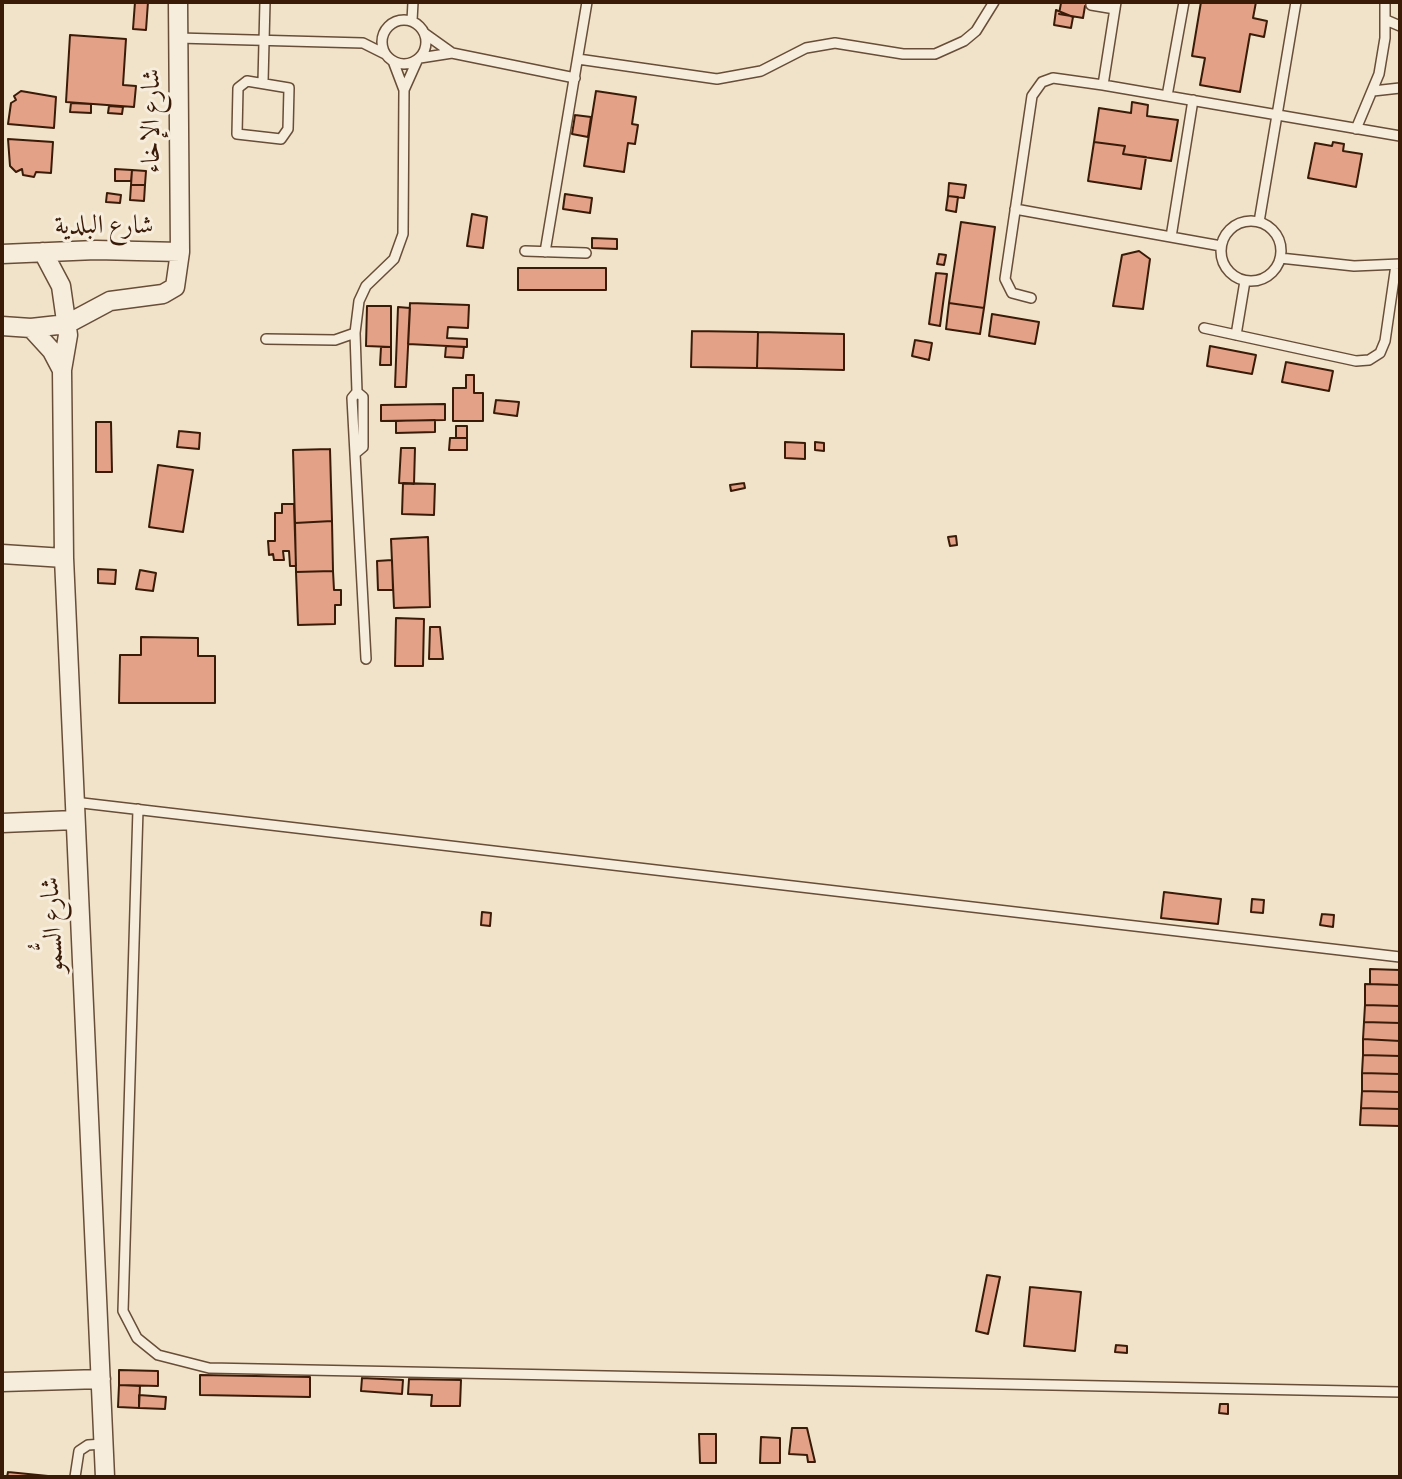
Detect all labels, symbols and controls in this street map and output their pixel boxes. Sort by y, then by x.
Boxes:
street label: شارع الإخاء [136,69,168,173]
street label: شارع البلدية [54,210,154,242]
street label: شارع السُّمو [35,876,71,974]

